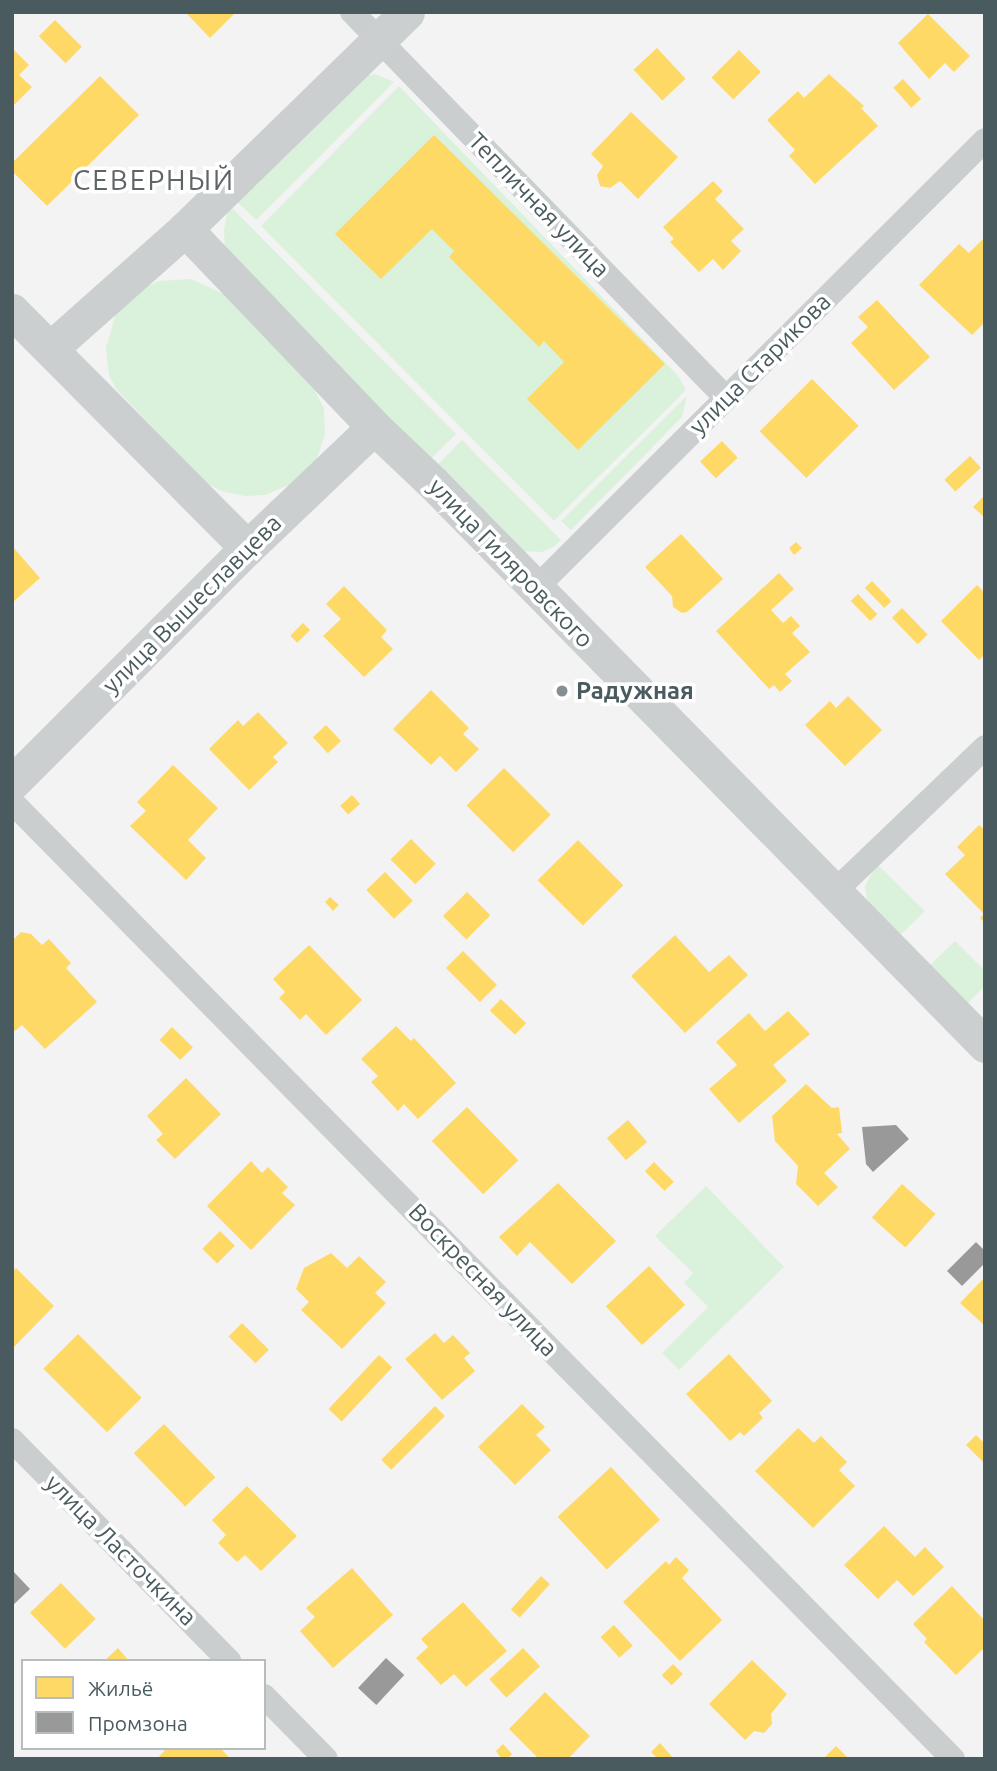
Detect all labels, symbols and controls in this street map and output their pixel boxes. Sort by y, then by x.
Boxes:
street label: Тепличная улица [462,126,616,284]
district label: СЕВЕРНЫЙ [74,163,234,197]
street label: улица Старикова [683,287,837,441]
street label: улица Гиляровского [423,472,599,654]
street label: улица Вышеславцева [97,509,287,699]
place label: Радужная [576,677,694,705]
marker: Радужная [554,683,570,699]
street label: Воскресная улица [403,1197,563,1363]
street label: улица Ласточкина [39,1468,203,1632]
legend [21,1659,266,1750]
text: Жильё [88,1676,153,1700]
text: Промзона [88,1711,188,1735]

